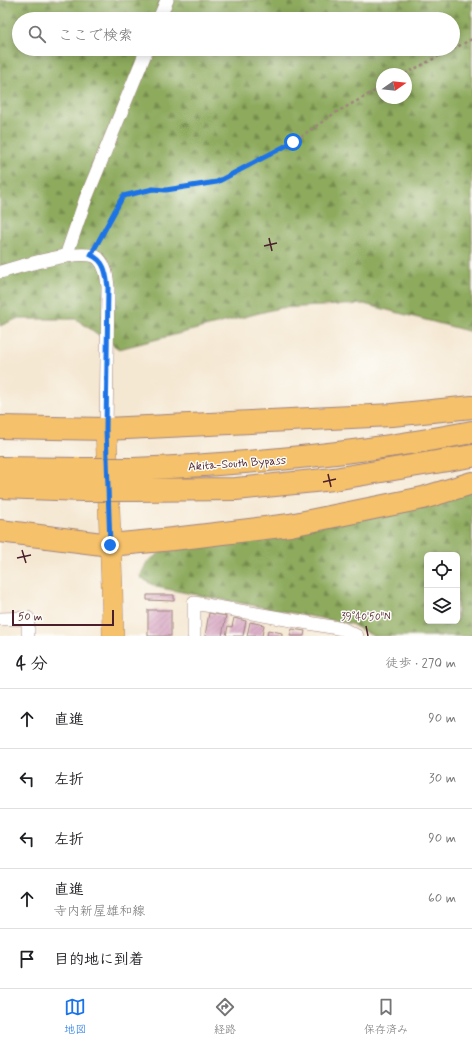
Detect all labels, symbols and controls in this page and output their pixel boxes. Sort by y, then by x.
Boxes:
search box [12,12,460,56]
icon: search [26,23,48,45]
text: ここで検索 [58,26,133,46]
north arrow [376,68,412,104]
route start [284,133,302,151]
street label: Akita-South Bypass [188,453,287,475]
route end [101,536,119,554]
map controls [424,552,460,624]
button: locate [424,552,460,588]
button: layers [424,588,460,624]
scale bar [12,608,114,627]
text: 50 m [18,610,43,624]
text: 39°40'50"N [341,610,391,624]
text: 4 分 [16,653,47,675]
text: 徒歩 · 270 m [385,655,456,672]
icon: ahead [16,708,38,730]
text: 直進 [54,710,84,730]
text: 90 m [428,710,456,727]
icon: left [16,768,38,790]
text: 左折 [54,770,84,790]
text: 30 m [429,770,456,787]
icon: left [16,828,38,850]
text: 左折 [54,830,84,850]
text: 90 m [428,830,456,847]
text: 直進 [54,880,84,900]
icon: ahead [16,888,38,910]
text: 60 m [428,890,456,907]
text: 寺内新屋雄和線 [54,903,145,920]
icon: arrive [16,948,38,970]
text: 目的地に到着 [54,950,144,970]
tab: 地図 [64,996,86,1037]
tab: 経路 [214,996,236,1037]
tab: 保存済み [364,996,408,1037]

